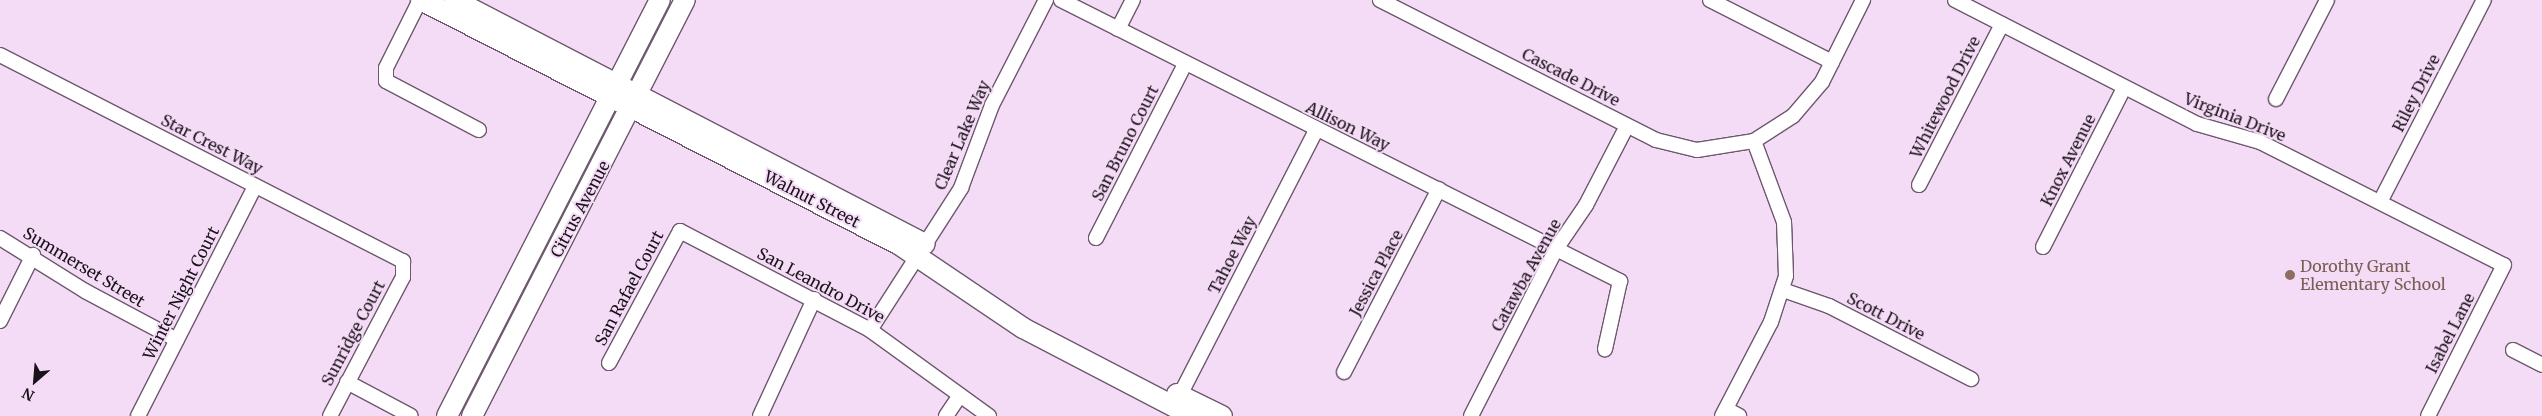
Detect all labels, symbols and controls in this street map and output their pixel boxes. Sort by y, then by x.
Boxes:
street label: Whitewood Drive [1906,33,1984,161]
street label: Cascade Drive [1519,44,1623,110]
street label: Riley Drive [2388,51,2444,135]
street label: Clear Lake Way [930,77,994,193]
street label: San Bruno Court [1088,82,1162,204]
street label: Virginia Drive [2181,89,2289,145]
street label: Allison Way [1303,97,1393,155]
street label: Star Crest Way [158,110,266,178]
street label: Knox Avenue [2037,111,2099,209]
street label: Citrus Avenue [547,157,613,261]
street label: Walnut Street [761,167,863,231]
street label: Tahoe Way [1204,213,1260,297]
street label: Catawba Avenue [1487,215,1565,335]
street label: Summerset Street [20,223,148,311]
street label: Winter Night Court [139,223,223,363]
street label: San Rafael Court [591,227,667,349]
street label: Jessica Place [1345,227,1407,319]
street label: San Leandro Drive [754,243,888,327]
place label: Dorothy Grant Elementary School [2300,256,2446,294]
marker: Dorothy Grant Elementary School [2284,269,2296,281]
street label: Sunridge Court [317,277,389,389]
street label: Scott Drive [1844,288,1928,344]
street label: Isabel Lane [2422,290,2478,376]
north arrow [10,356,60,406]
text: N [19,384,37,405]

